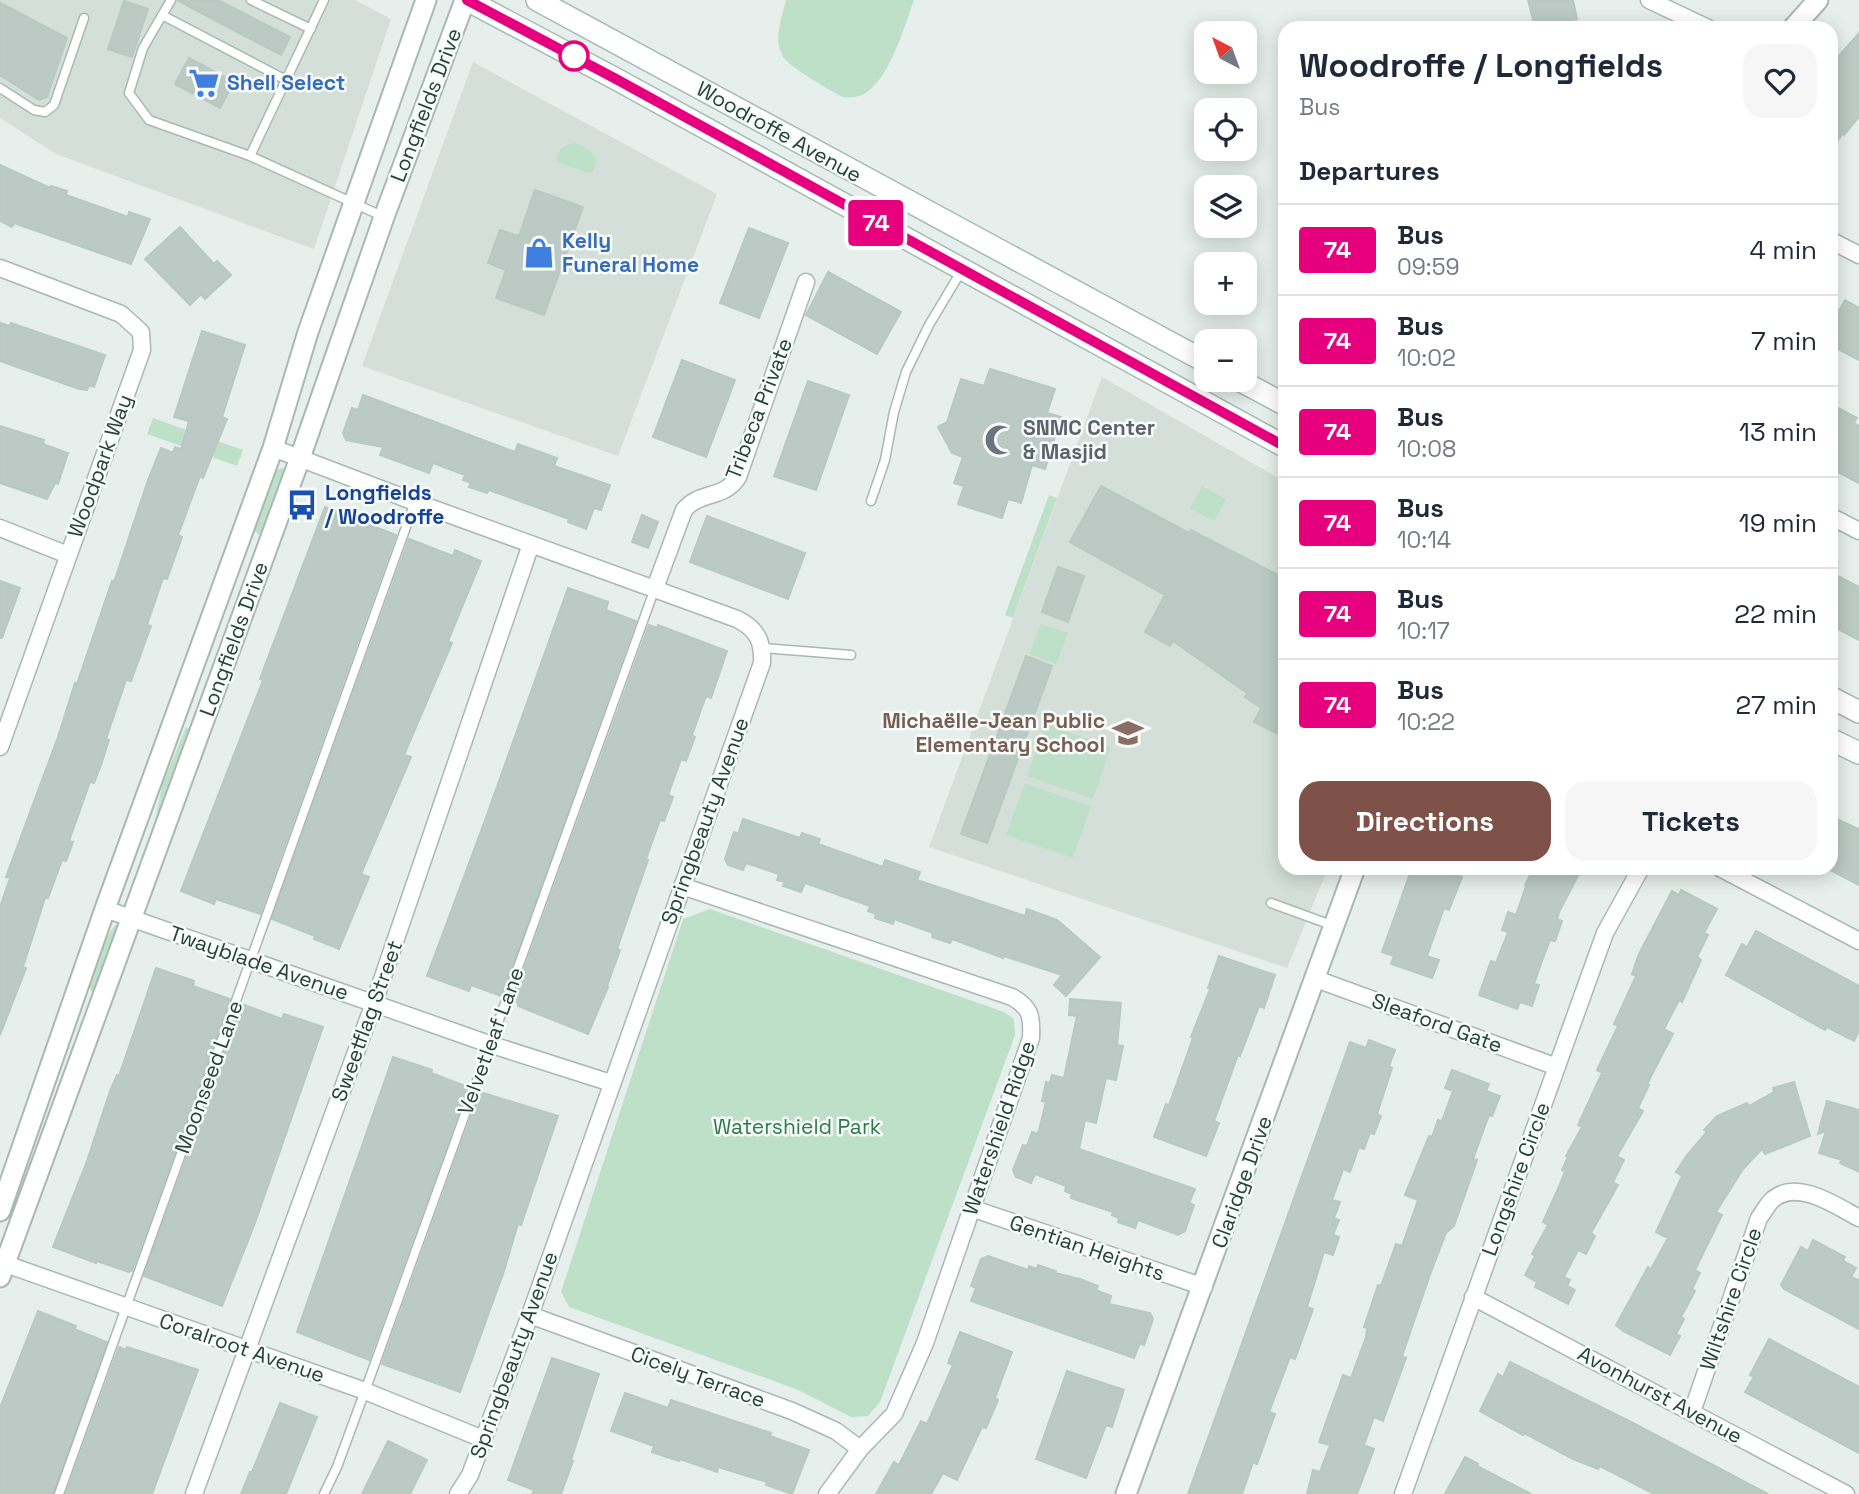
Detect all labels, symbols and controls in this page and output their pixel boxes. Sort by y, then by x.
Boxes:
north arrow [1194,21,1256,84]
map controls [1194,21,1257,392]
street label: Longfields Drive [384,24,467,186]
unlabelled marker [559,41,589,71]
button: heart [1743,44,1817,118]
text: Woodroffe / Longfields [1299,45,1663,87]
supermarket icon: Shell Select [187,66,221,100]
place label: Shell Select [227,69,345,96]
street label: Woodroffe Avenue [692,75,867,188]
text: Bus [1299,92,1340,122]
button: locate [1194,98,1257,161]
text: Departures [1299,154,1440,188]
button: layers [1194,175,1257,238]
line badge: 74 [844,200,908,246]
text: 74 [862,207,890,238]
text: Bus [1397,218,1444,252]
place label: Kelly Funeral Home [562,227,699,278]
text: 4 min [1749,233,1817,267]
text: 74 [1324,234,1351,265]
shop icon: Kelly Funeral Home [522,236,556,270]
button: + [1194,252,1257,315]
text: 09:59 [1397,252,1460,282]
text: Bus [1397,309,1444,343]
text: 7 min [1751,324,1817,358]
text: 74 [1324,325,1351,356]
button: − [1194,329,1257,392]
street label: Tribeca Private [719,334,798,483]
text: 10:02 [1397,343,1456,373]
street label: Woodpark Way [61,391,138,541]
text: Bus [1397,400,1444,434]
place label: SNMC Center & Masjid [1023,414,1155,465]
text: 13 min [1739,415,1817,449]
text: 74 [1324,416,1351,447]
mosque icon: SNMC Center & Masjid [983,423,1017,457]
text: 10:08 [1397,434,1456,464]
place label: Longfields / Woodroffe [324,479,444,530]
bus stop icon: Longfields / Woodroffe [285,488,319,522]
text: Bus [1397,491,1444,525]
text: 19 min [1739,506,1817,540]
text: 74 [1324,507,1351,538]
text: 10:14 [1397,525,1451,555]
street label: Longfields Drive [193,558,274,720]
text: Bus [1397,582,1444,616]
text: 22 min [1734,597,1817,631]
text: 74 [1324,598,1351,629]
text: 10:17 [1397,616,1450,646]
text: Bus [1397,673,1444,707]
text: 27 min [1736,688,1817,722]
text: 74 [1324,689,1351,720]
place label: Michaëlle-Jean Public Elementary School [882,707,1105,758]
text: 10:22 [1397,707,1455,737]
street label: Springbeauty Avenue [655,714,755,928]
school or university icon: Michaëlle-Jean Public Elementary School [1111,716,1145,750]
button: Directions [1299,781,1551,861]
button: Tickets [1565,781,1817,861]
street label: Twayblade Avenue [166,919,352,1006]
street label: Sweetflag Street [325,937,408,1105]
street label: Velvetleaf Lane [451,963,530,1118]
street label: Sleaford Gate [1368,986,1506,1059]
street label: Moonseed Lane [168,997,249,1157]
street label: Watershield Ridge [956,1037,1041,1218]
street label: Longshire Circle [1475,1098,1556,1259]
street label: Claridge Drive [1205,1112,1278,1252]
park label: Watershield Park [713,1113,881,1140]
street label: Gentian Heights [1006,1208,1168,1287]
street label: Wiltshire Circle [1693,1224,1768,1374]
street label: Springbeauty Avenue [464,1248,564,1462]
street label: Coralroot Avenue [156,1307,328,1388]
street label: Cicely Terrace [627,1340,769,1413]
street label: Avonhurst Avenue [1573,1340,1747,1449]

